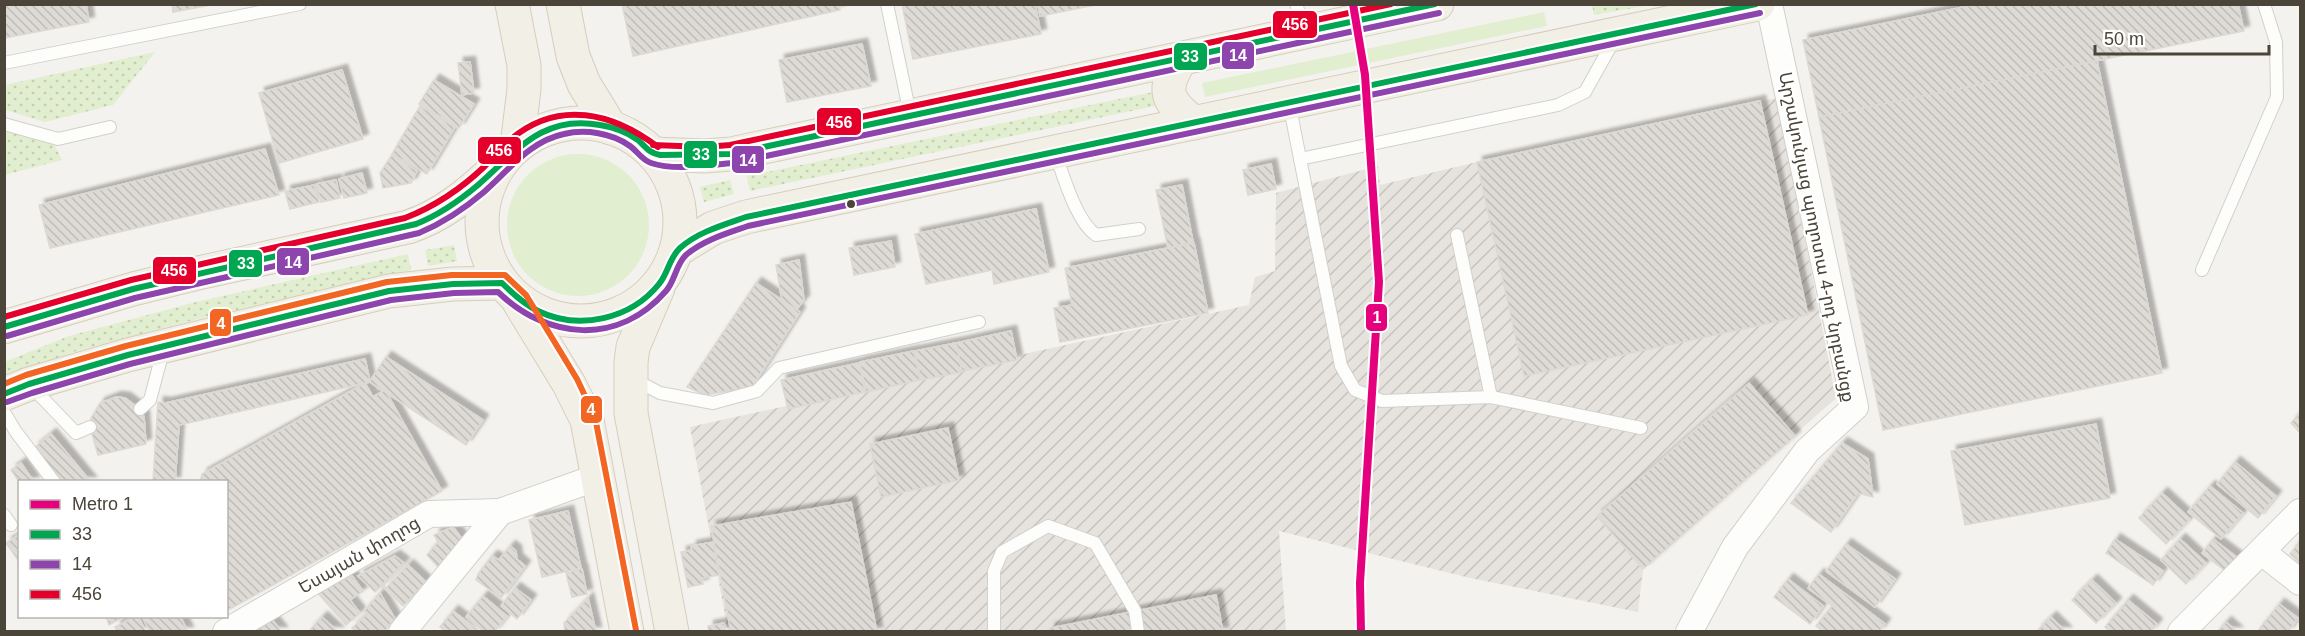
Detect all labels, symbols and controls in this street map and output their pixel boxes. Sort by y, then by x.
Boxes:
line badge: 456 [1272,10,1318,39]
text: 456 [1282,16,1308,33]
scale bar [2095,18,2269,56]
text: 50 m [2104,29,2144,49]
line badge: 14 [1221,41,1255,70]
line badge: 33 [1173,42,1208,71]
text: 14 [1229,47,1247,64]
text: 33 [1181,48,1199,65]
street label: Արշակունյաց պողոտա 4-րդ նրբանցք [1775,70,1859,404]
line badge: 456 [816,107,862,136]
text: 456 [826,114,852,131]
line badge: 456 [477,136,522,165]
line badge: 33 [683,140,718,169]
text: 456 [486,142,512,159]
line badge: 14 [731,145,765,174]
text: 33 [692,146,710,163]
text: 14 [739,152,757,169]
unlabelled marker [845,198,857,210]
line badge: 14 [276,247,310,276]
line badge: 33 [228,249,263,278]
text: 14 [284,254,302,271]
text: 33 [237,255,255,272]
line badge: 456 [152,256,197,285]
text: 456 [161,262,187,279]
line badge: 1 [1365,303,1388,332]
line badge: 4 [209,308,232,337]
text: 1 [1373,309,1382,326]
text: 4 [217,315,226,332]
line badge: 4 [580,395,603,424]
text: 4 [587,401,596,418]
legend [18,480,228,618]
text: Metro 1 [72,494,133,514]
street label: Եսայան փողոց [295,512,423,598]
text: 33 [72,524,92,544]
text: 14 [72,554,92,574]
text: 456 [72,584,102,604]

